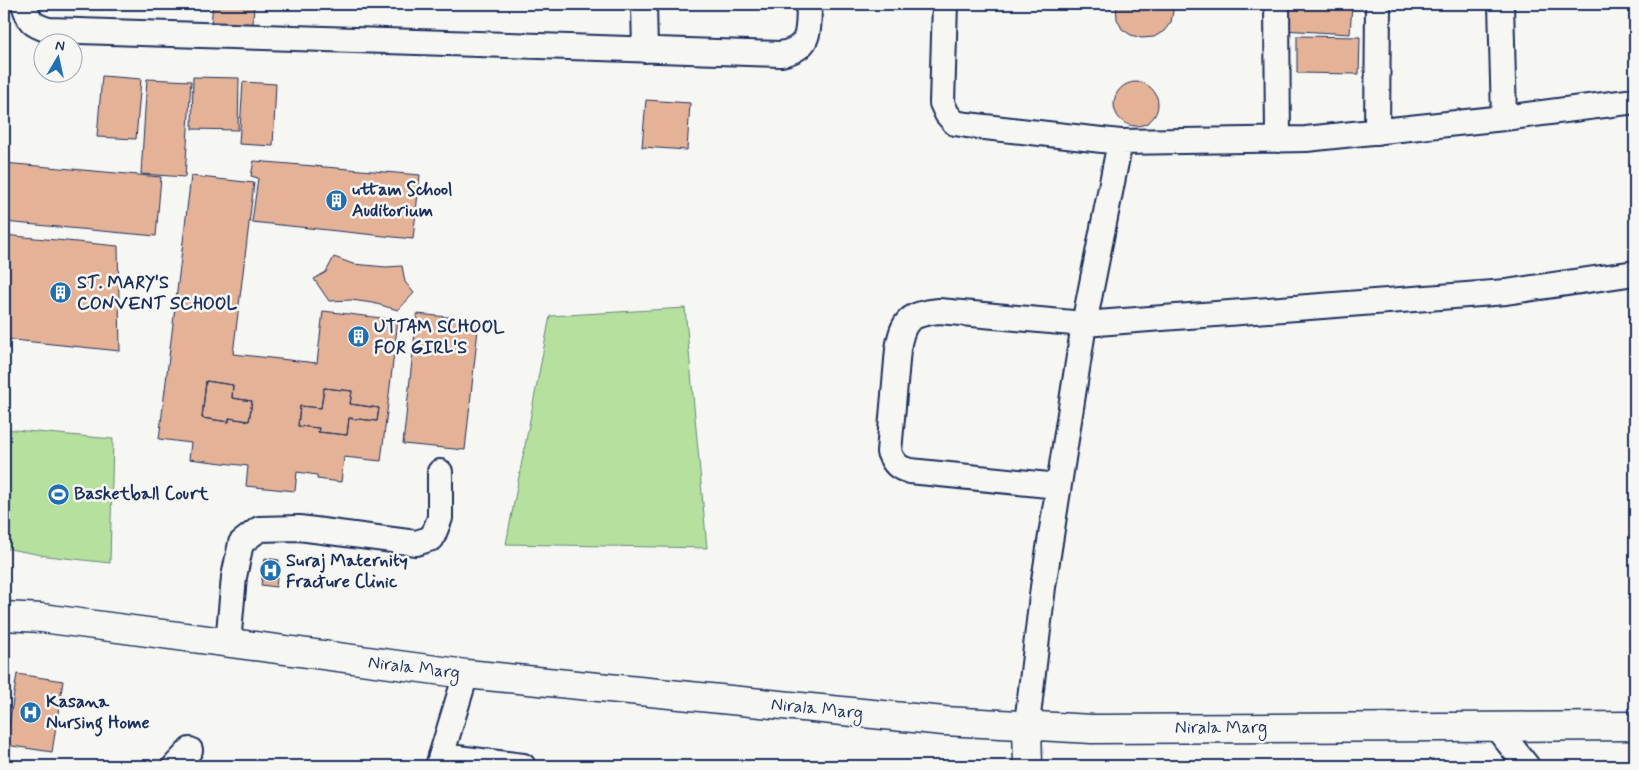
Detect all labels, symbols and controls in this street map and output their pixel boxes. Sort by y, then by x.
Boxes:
north arrow [32,32,82,82]
text: N [54,37,66,56]
place label: uttam School Auditorium [352,178,452,223]
building icon: uttam School Auditorium [324,188,348,212]
place label: ST. MARY'S CONVENT SCHOOL [77,271,238,316]
building icon: ST. MARY'S CONVENT SCHOOL [49,281,73,305]
place label: UTTAM SCHOOL FOR GIRL'S [374,315,505,360]
building icon: UTTAM SCHOOL FOR GIRL'S [346,325,370,349]
sports icon: Basketball Court [46,482,70,506]
place label: Basketball Court [74,482,209,506]
place label: Suraj Maternity Fracture Clinic [286,549,408,594]
hospital icon: Suraj Maternity Fracture Clinic [258,559,282,583]
street label: Nirala Marg [367,650,461,687]
place label: Kasana Nursing Home [46,690,150,737]
street label: Nirala Marg [770,692,864,727]
hospital icon: Kasana Nursing Home [18,700,42,724]
street label: Nirala Marg [1175,716,1267,741]

